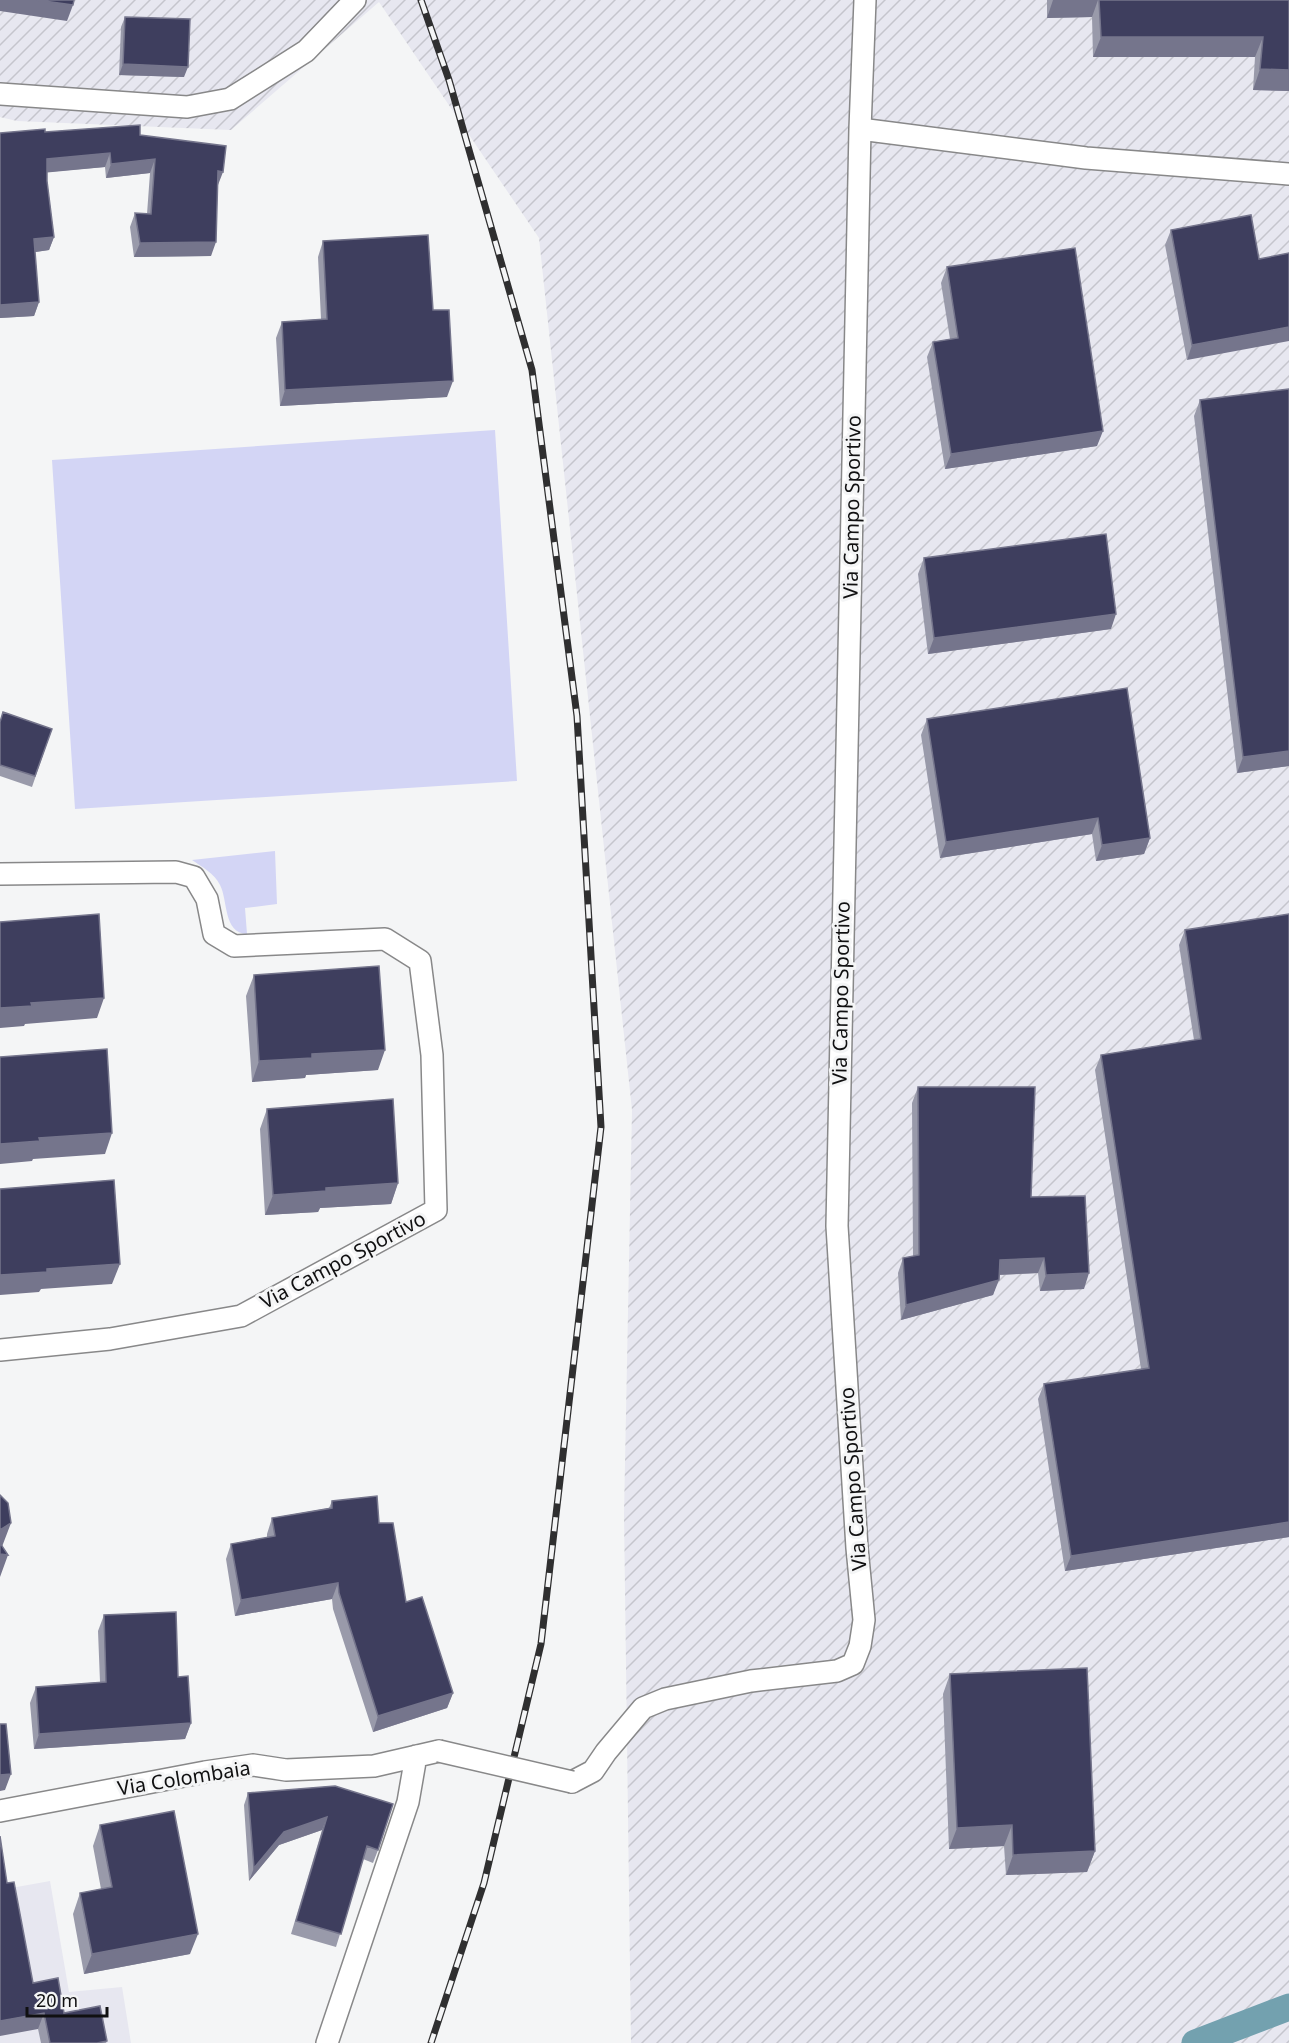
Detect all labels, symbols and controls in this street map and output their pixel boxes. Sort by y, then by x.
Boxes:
street label: Via Campo Sportivo [836,415,867,599]
street label: Via Campo Sportivo [825,901,856,1085]
street label: Via Campo Sportivo [255,1204,430,1315]
street label: Via Campo Sportivo [833,1386,872,1572]
street label: Via Colombaia [116,1754,252,1801]
scale bar [27,1980,106,2018]
text: 20 m [36,1988,78,2012]

